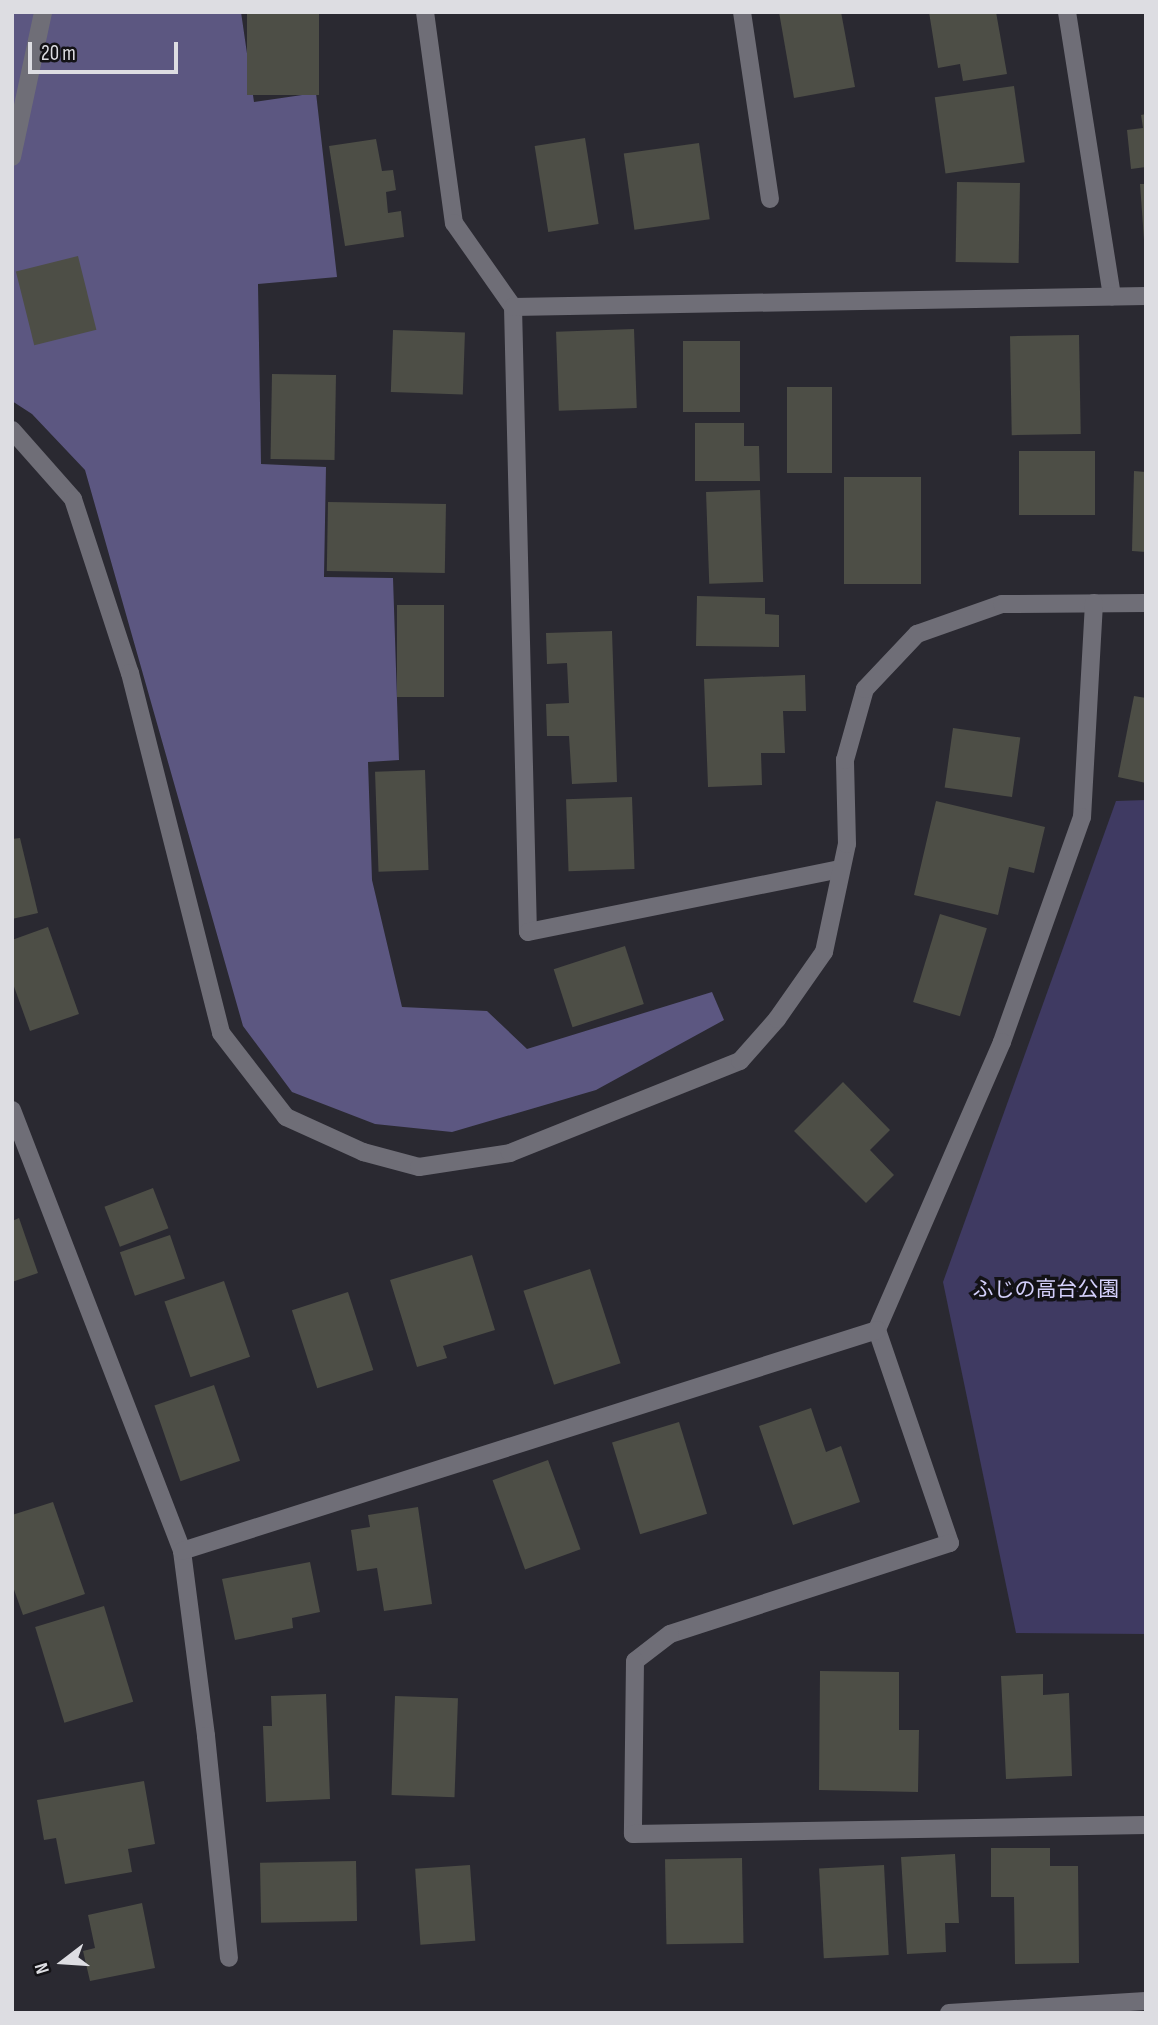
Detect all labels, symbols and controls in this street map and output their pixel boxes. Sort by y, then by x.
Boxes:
scale bar [32,28,182,72]
text: 20 m [41,41,76,66]
park label: ふじの高台公園 [973,1277,1119,1303]
north arrow [28,1927,98,1997]
text: N [30,1960,55,1977]

